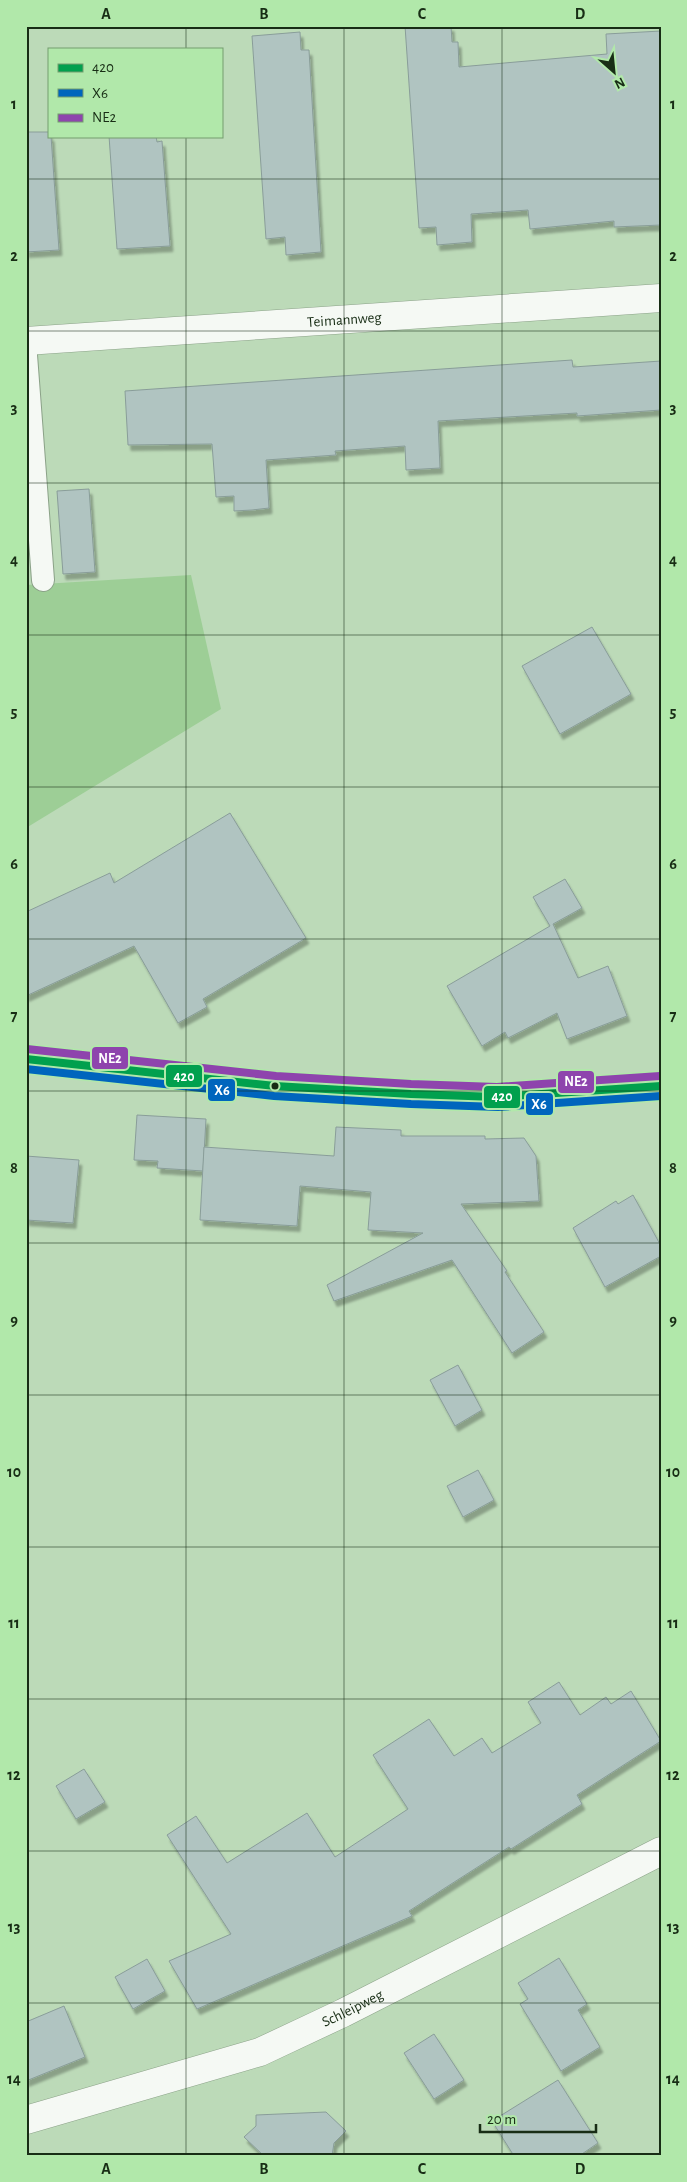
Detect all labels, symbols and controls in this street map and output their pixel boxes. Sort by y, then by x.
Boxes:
text: A [101,6,111,22]
text: B [259,6,269,22]
text: C [418,6,427,22]
text: D [575,6,586,22]
legend [48,48,222,138]
north arrow [590,48,640,98]
text: 420 [92,60,114,75]
text: N [612,74,627,91]
text: X6 [92,86,108,101]
text: 1 [11,96,17,112]
text: 1 [670,96,676,112]
text: NE2 [92,110,116,125]
text: 2 [10,248,18,264]
text: 2 [669,248,677,264]
street label: Teimannweg [306,310,383,330]
text: 3 [11,400,18,416]
text: 3 [670,400,677,416]
text: 4 [10,552,18,568]
text: 4 [669,552,677,568]
text: 5 [11,704,18,720]
text: 5 [670,704,677,720]
text: 6 [10,856,18,872]
text: 6 [669,856,677,872]
text: 7 [11,1008,18,1024]
text: 7 [670,1008,677,1024]
line badge: NE2 [91,1046,129,1070]
text: NE2 [98,1052,122,1066]
line badge: 420 [165,1064,203,1088]
text: 420 [174,1070,194,1084]
line badge: NE2 [557,1070,595,1094]
text: NE2 [564,1075,588,1089]
line badge: X6 [207,1078,236,1102]
unlabelled marker [270,1081,280,1091]
text: X6 [214,1084,230,1098]
line badge: 420 [483,1085,521,1109]
text: 420 [492,1090,512,1104]
line badge: X6 [525,1092,554,1116]
text: X6 [531,1098,547,1112]
text: 8 [10,1160,18,1176]
text: 8 [669,1160,677,1176]
text: 9 [10,1312,18,1328]
text: 9 [669,1312,677,1328]
text: 10 [7,1464,21,1480]
text: 10 [666,1464,680,1480]
text: 11 [8,1615,20,1631]
text: 11 [667,1615,679,1631]
text: 12 [7,1767,21,1783]
text: 12 [666,1767,680,1783]
text: 13 [8,1919,20,1935]
text: 13 [667,1919,679,1935]
street label: Schleipweg [320,1987,386,2030]
text: 14 [7,2071,21,2087]
text: 14 [666,2071,680,2087]
scale bar [480,2102,596,2134]
text: 20 m [487,2112,516,2127]
text: A [101,2161,111,2177]
text: B [259,2161,269,2177]
text: C [418,2161,427,2177]
text: D [575,2161,586,2177]

